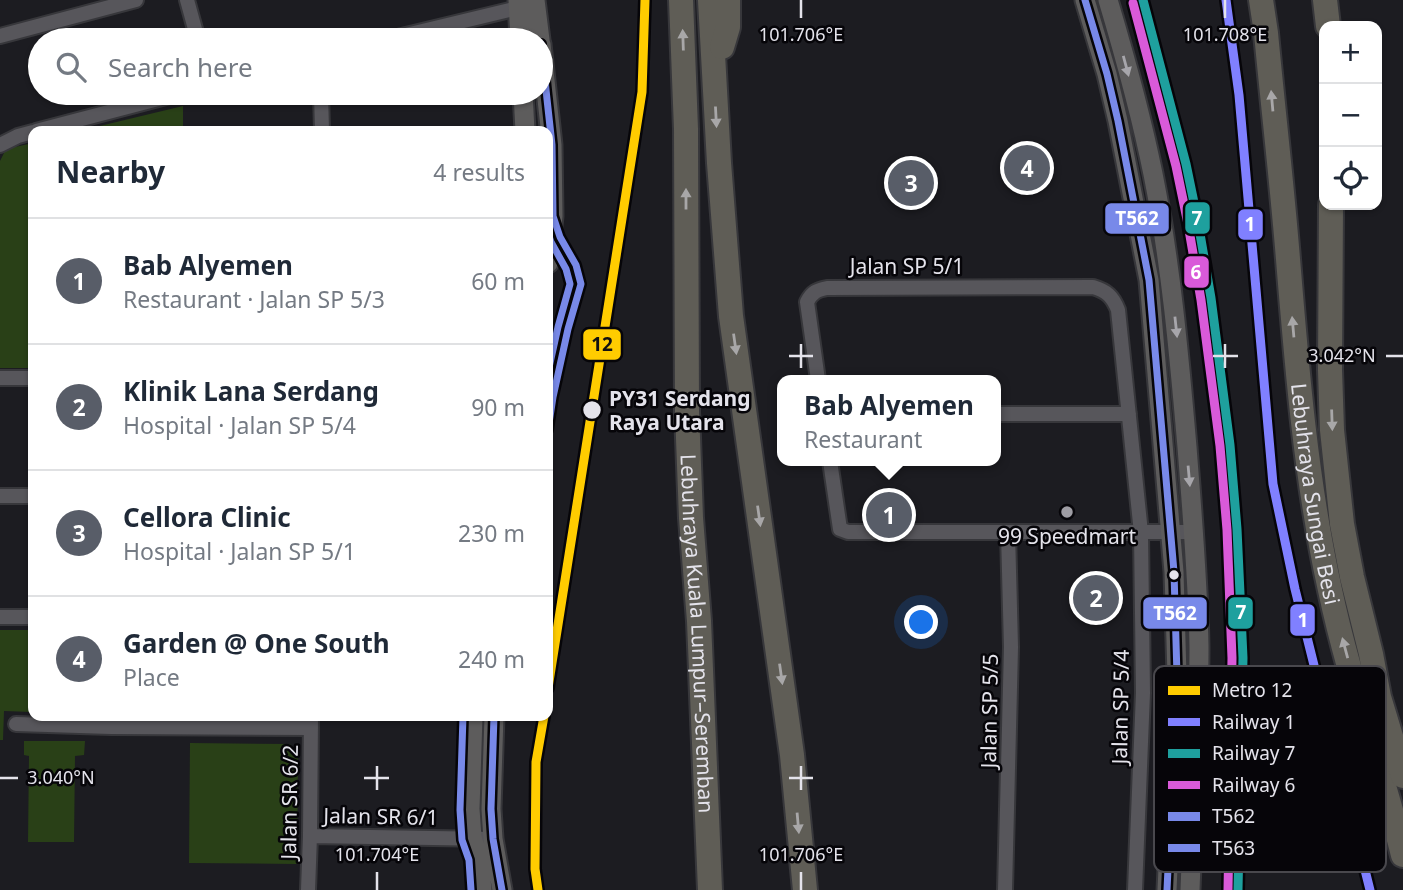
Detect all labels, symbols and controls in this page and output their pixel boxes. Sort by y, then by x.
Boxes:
map controls [1319,21,1382,210]
button: + [1319,21,1382,84]
text: 101.706°E [759,22,843,46]
text: 101.708°E [1183,22,1267,46]
search box [28,28,553,105]
one-way arrow [677,29,688,51]
icon: search [52,48,90,86]
text: Search here [108,49,253,85]
one-way arrow [1122,56,1132,77]
button: − [1319,84,1382,147]
one-way arrow [1267,90,1278,112]
one-way arrow [711,106,722,128]
pin: 4 [1004,142,1050,194]
button: locate [1319,147,1382,210]
text: Nearby [56,151,165,192]
text: 4 results [433,156,525,188]
pin: 3 [888,157,934,209]
one-way arrow [680,188,692,210]
line badge: 7 [1184,201,1211,235]
line badge: T562 [1104,202,1170,235]
text: T562 [1115,205,1159,231]
text: 7 [1192,205,1203,231]
line badge: 1 [1237,208,1264,241]
text: 1 [1245,211,1255,237]
text: Bab Alyemen [123,247,293,283]
street label: Jalan SP 5/1 [848,252,964,280]
line badge: 6 [1183,255,1210,289]
text: 6 [1191,259,1202,285]
text: 1 [72,265,86,297]
text: 60 m [471,265,525,297]
text: Restaurant · Jalan SP 5/3 [123,283,385,315]
one-way arrow [1170,316,1181,338]
one-way arrow [1287,316,1298,338]
line badge: 12 [582,328,622,361]
text: 12 [591,331,613,357]
one-way arrow [730,333,741,355]
text: 3.042°N [1308,343,1376,367]
text: Klinik Lana Serdang [123,373,379,409]
popup [777,375,1001,466]
street label: Lebuhraya Sungai Besi [1285,382,1347,607]
place label: PY31 Serdang Raya Utara [609,384,751,436]
text: Bab Alyemen [804,387,974,423]
text: 2 [72,391,86,423]
text: 90 m [471,391,525,423]
marker: PY31 Serdang Raya Utara [581,399,603,421]
text: Hospital · Jalan SP 5/4 [123,409,356,441]
one-way arrow [1326,409,1337,431]
text: Restaurant [804,423,922,455]
street label: Lebuhraya Kuala Lumpur–Seremban [675,453,721,814]
one-way arrow [1184,465,1195,487]
pin: 1 [866,489,912,541]
text: Cellora Clinic [123,499,291,535]
marker: 99 Speedmart [1059,504,1075,520]
one-way arrow [754,506,765,528]
text: 3 [72,517,86,549]
text: 230 m [458,517,525,549]
place label: 99 Speedmart [998,522,1137,550]
text: Hospital · Jalan SP 5/1 [123,535,356,567]
unlabelled marker [1167,568,1181,582]
pin: 2 [1073,572,1119,624]
line badge: T562 [1142,596,1208,630]
line badge: 7 [1227,596,1254,630]
text: 7 [1236,599,1247,625]
text: T562 [1153,600,1197,626]
line badge: 1 [1289,603,1316,637]
your location [904,605,938,639]
text: 1 [1298,607,1308,633]
text: Garden @ One South [123,625,390,661]
one-way arrow [1339,637,1349,658]
text: 4 [72,643,86,675]
text: 240 m [458,643,525,675]
street label: Jalan SP 5/4 [1105,649,1135,767]
street label: Jalan SP 5/5 [974,653,1004,771]
text: Place [123,661,180,693]
one-way arrow [776,663,787,685]
legend [1154,666,1386,872]
text: Metro 12 [1212,677,1292,703]
text: Railway 1 [1212,709,1295,735]
text: Railway 7 [1212,740,1295,766]
street label: Jalan SR 6/2 [274,744,304,862]
text: 3.040°N [27,765,95,789]
text: Railway 6 [1212,772,1295,798]
street label: Jalan SR 6/1 [321,801,439,831]
text: T562 [1212,803,1255,829]
one-way arrow [793,812,804,834]
text: T563 [1212,835,1255,861]
text: 101.704°E [335,842,419,866]
text: 101.706°E [759,842,843,866]

